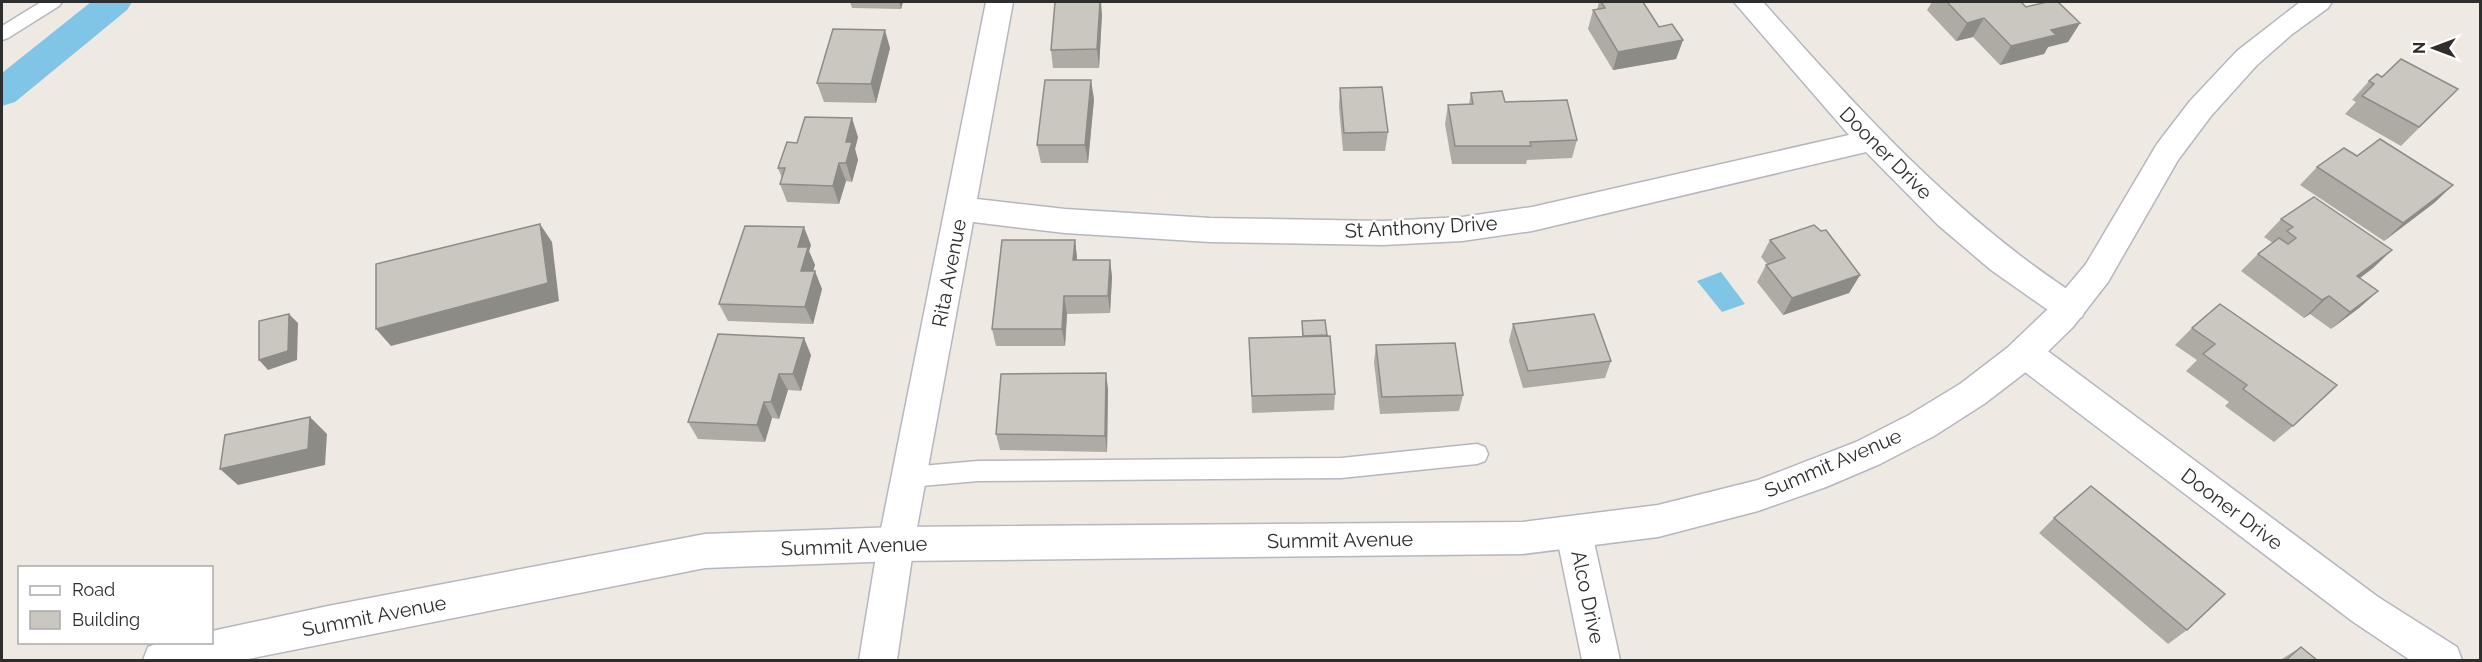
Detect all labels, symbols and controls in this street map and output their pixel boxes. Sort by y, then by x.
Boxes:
north arrow [2404,18,2464,78]
text: N [2410,42,2429,54]
street label: Dooner Drive [1835,102,1937,204]
street label: St Anthony Drive [1344,211,1498,243]
street label: Rita Avenue [927,217,971,329]
street label: Summit Avenue [1761,423,1905,503]
street label: Dooner Drive [2177,463,2288,555]
street label: Summit Avenue [1267,527,1414,553]
street label: Summit Avenue [780,531,928,561]
street label: Alco Drive [1566,548,1610,646]
legend [18,566,213,644]
text: Road [72,579,115,600]
street label: Summit Avenue [300,590,448,642]
text: Building [72,609,140,630]

